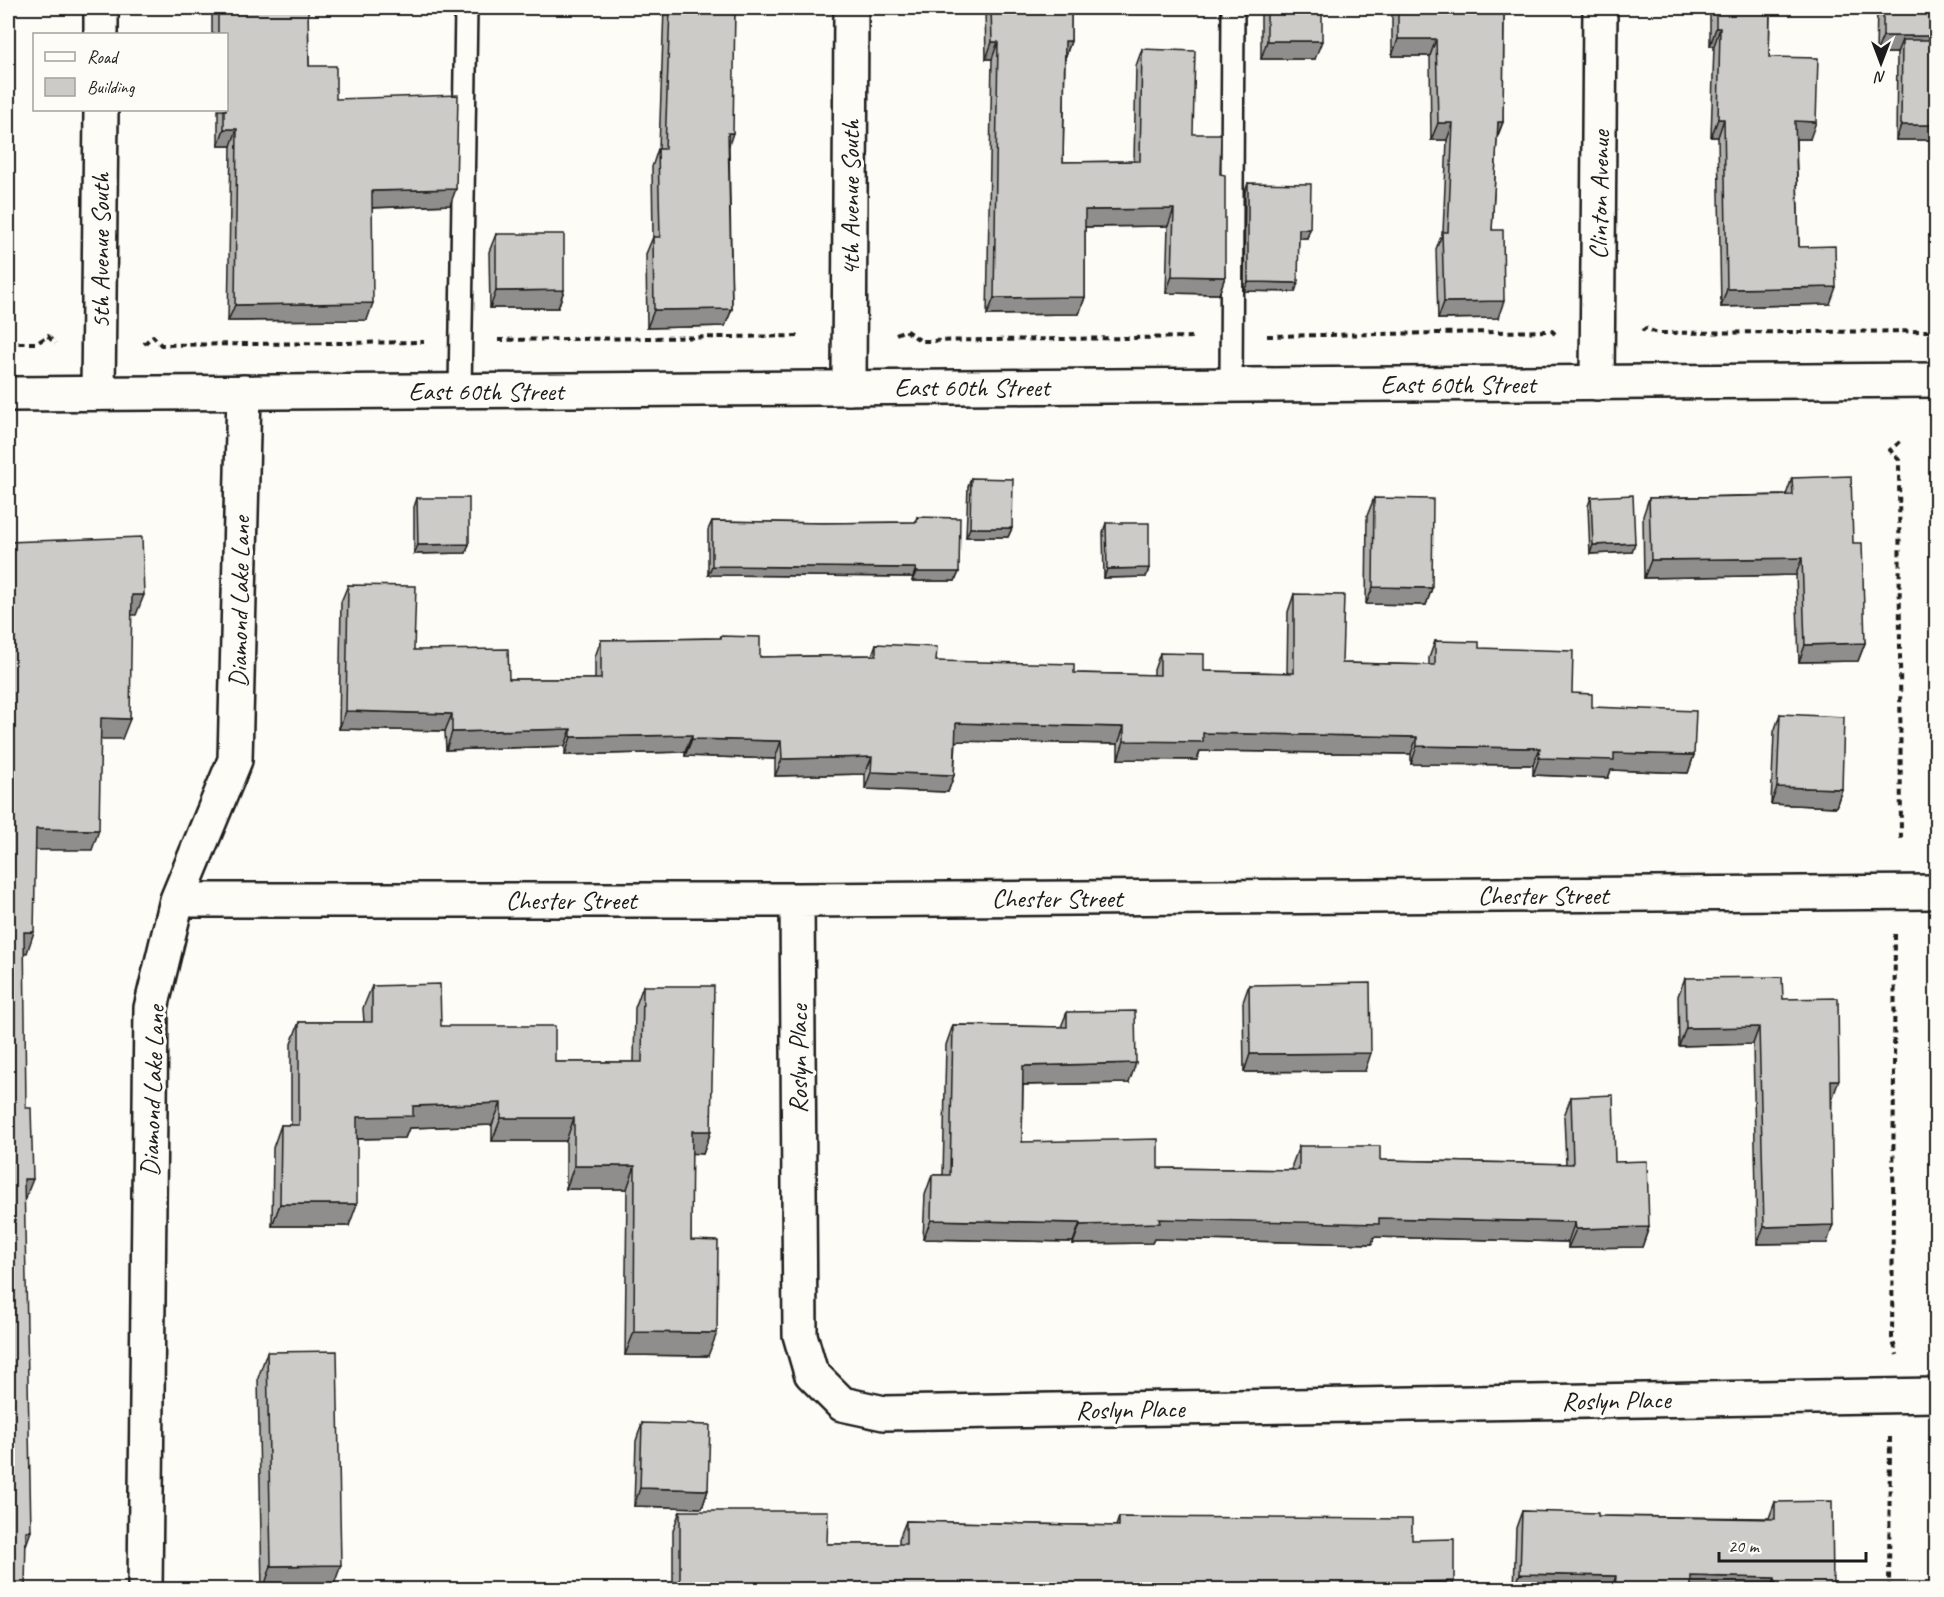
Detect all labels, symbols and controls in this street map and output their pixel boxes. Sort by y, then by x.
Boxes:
legend [33,33,228,111]
north arrow [1851,33,1911,93]
text: Road [87,46,120,68]
text: N [1873,67,1886,87]
text: Building [87,76,136,98]
street label: 4th Avenue South [834,119,867,276]
street label: Clinton Avenue [1582,129,1617,260]
street label: 5th Avenue South [84,172,117,329]
street label: East 60th Street [1380,368,1538,401]
street label: East 60th Street [894,371,1052,404]
street label: East 60th Street [408,375,566,408]
street label: Diamond Lake Lane [222,514,258,688]
street label: Chester Street [1478,879,1611,912]
street label: Chester Street [992,882,1125,915]
street label: Chester Street [506,884,639,917]
street label: Diamond Lake Lane [133,1002,172,1177]
street label: Roslyn Place [782,1003,815,1113]
street label: Roslyn Place [1561,1383,1672,1418]
street label: Roslyn Place [1075,1392,1186,1427]
scale bar [1719,1525,1866,1563]
text: 20 m [1728,1535,1761,1557]

